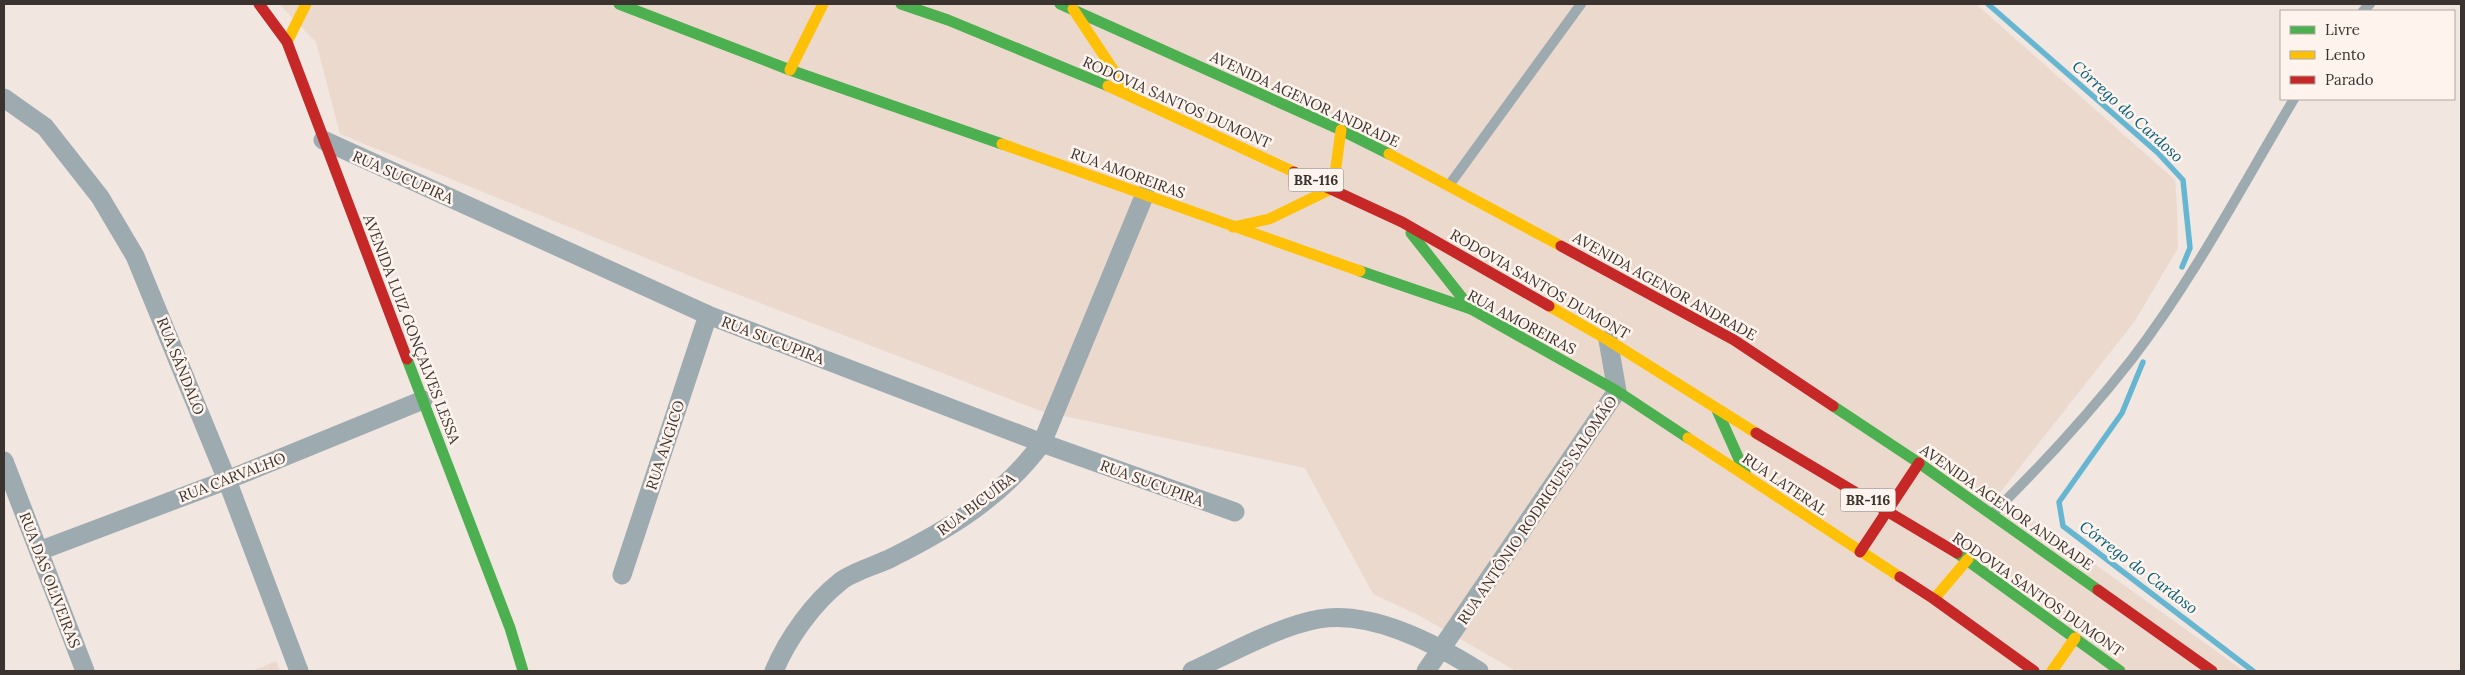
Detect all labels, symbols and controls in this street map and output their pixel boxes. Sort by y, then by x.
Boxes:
legend [2280,10,2455,100]
text: Livre [2325,20,2360,39]
text: Lento [2325,45,2366,64]
street label: AVENIDA AGENOR ANDRADE [1206,46,1403,151]
street label: RODOVIA SANTOS DUMONT [1080,52,1275,152]
water label: Córrego do Cardoso [2068,56,2188,166]
text: Parado [2325,70,2374,89]
street label: RUA AMOREIRAS [1068,144,1188,202]
street label: RUA SUCUPIRA [350,146,457,208]
road number: BR-116 [1288,168,1344,192]
street label: AVENIDA LUIZ GONÇALVES LESSA [359,211,465,447]
street label: RODOVIA SANTOS DUMONT [1447,225,1634,344]
street label: AVENIDA AGENOR ANDRADE [1569,227,1760,344]
street label: RUA AMOREIRAS [1464,285,1580,359]
street label: RUA SUCUPIRA [719,312,828,369]
street label: RUA SÂNDALO [153,314,209,418]
street label: RUA ANTÔNIO RODRIGUES SALOMÃO [1453,392,1621,628]
street label: RUA ANGICO [642,398,688,492]
street label: AVENIDA AGENOR ANDRADE [1916,439,2097,574]
street label: RUA CARVALHO [176,448,288,506]
street label: RUA LATERAL [1739,449,1831,520]
street label: RUA SUCUPIRA [1098,455,1207,511]
street label: RUA BICUÍBA [933,468,1019,539]
road number: BR-116 [1840,488,1896,512]
street label: RUA DAS OLIVEIRAS [15,509,85,651]
water label: Córrego do Cardoso [2076,516,2202,618]
street label: RODOVIA SANTOS DUMONT [1949,528,2128,661]

